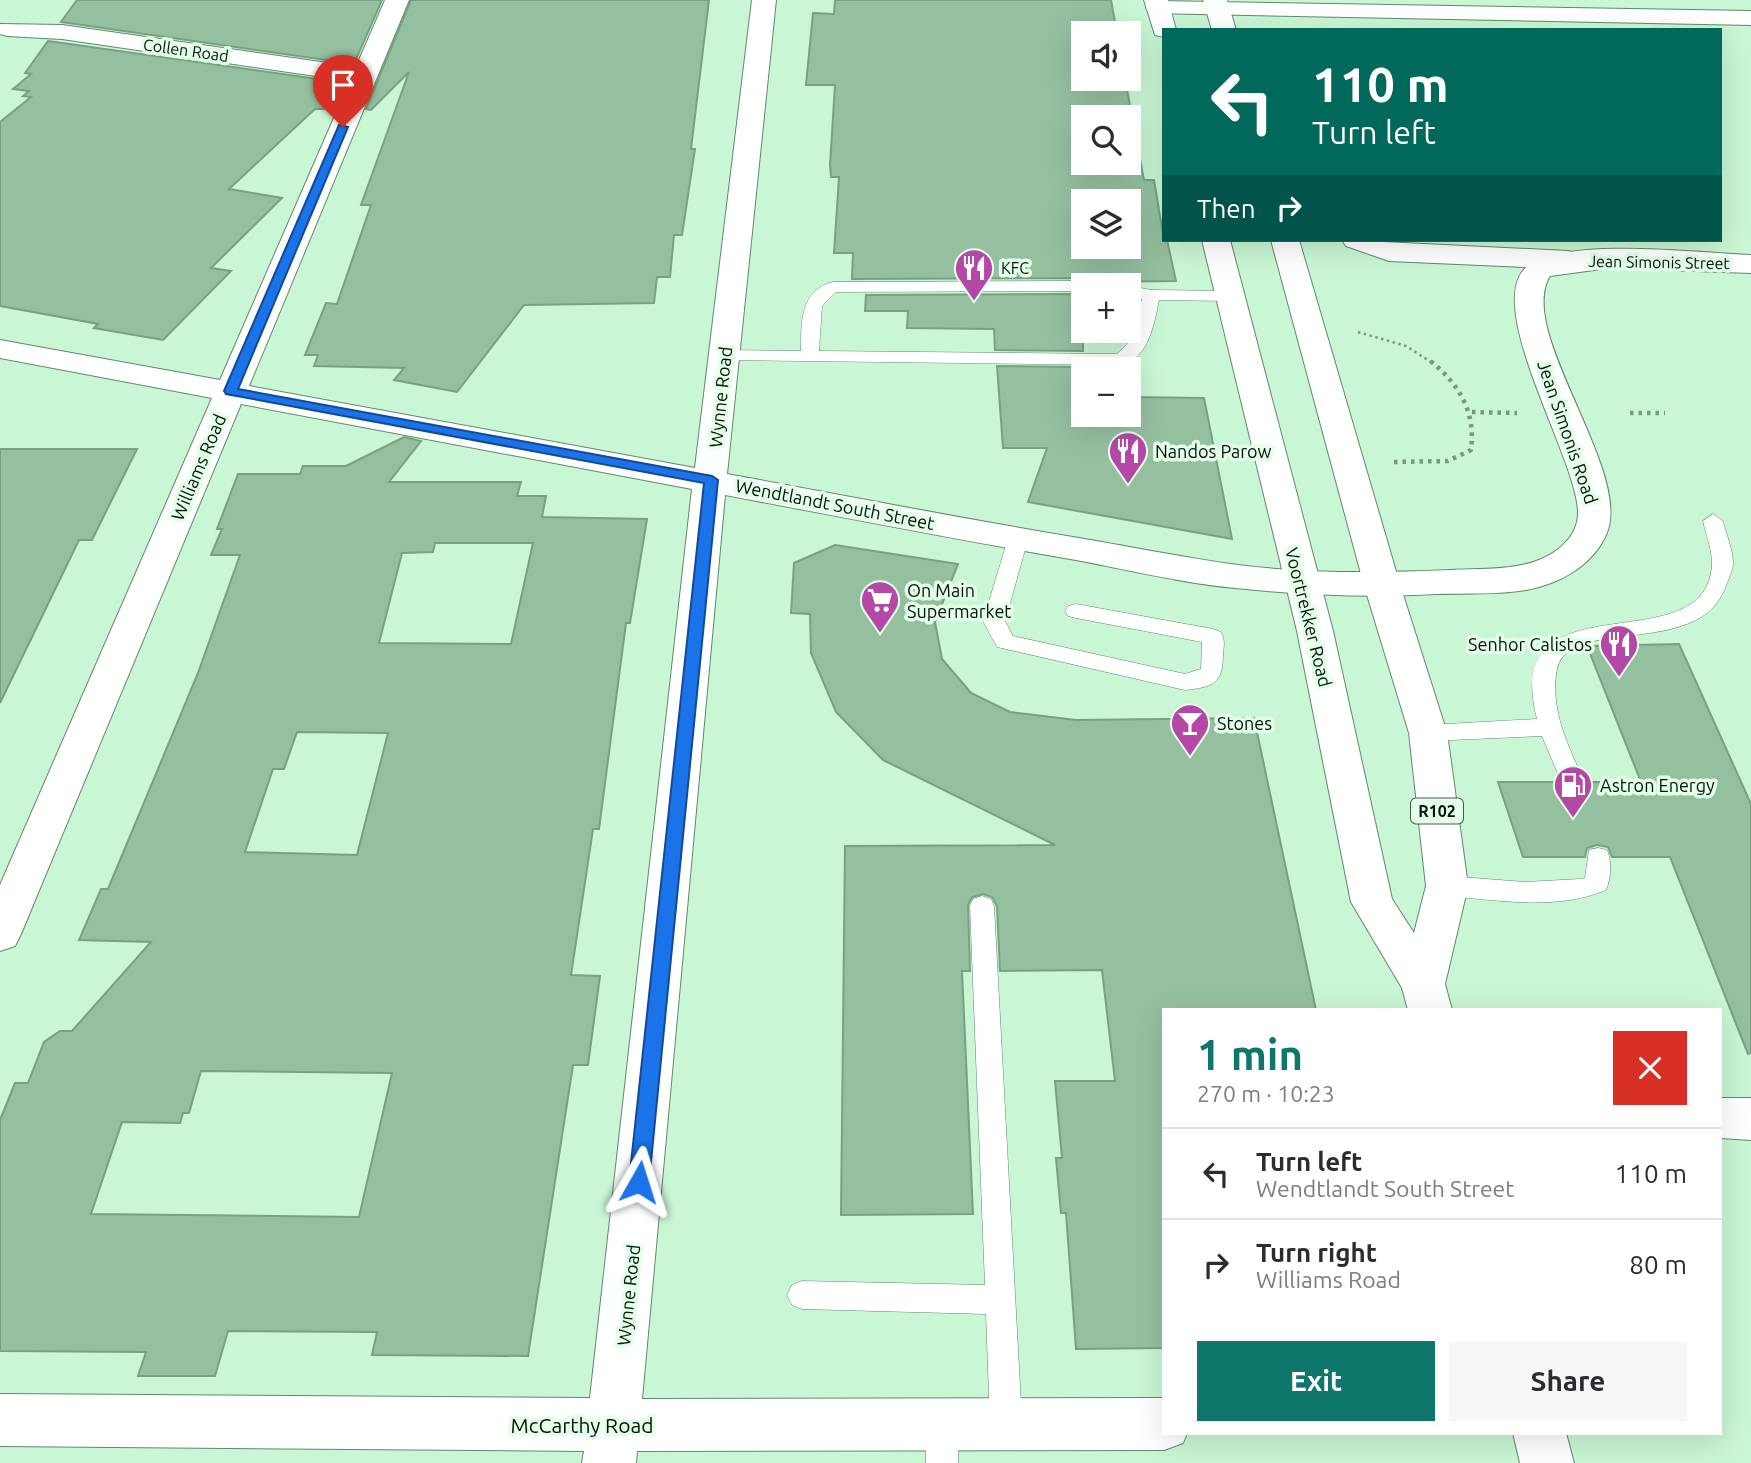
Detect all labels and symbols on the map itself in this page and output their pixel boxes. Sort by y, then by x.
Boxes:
street label: Collen Road [142,35,230,65]
pin [313,55,373,127]
restaurant icon: KFC [953,247,995,302]
street label: Jean Simonis Street [1588,252,1731,272]
place label: KFC [1001,259,1029,277]
street label: Wynne Road [705,346,735,448]
street label: Jean Simonis Road [1534,358,1602,506]
street label: Williams Road [167,411,229,523]
restaurant icon: Nandos Parow [1107,430,1149,485]
place label: Nandos Parow [1155,441,1272,461]
street label: Wendtlandt South Street [734,475,936,533]
street label: Voortrekker Road [1282,545,1336,689]
supermarket icon: On Main Supermarket [859,579,901,634]
place label: On Main Supermarket [907,580,1011,621]
restaurant icon: Senhor Calistos [1598,623,1640,678]
place label: Senhor Calistos [1468,634,1592,654]
bar icon: Stones [1169,702,1211,757]
place label: Stones [1217,713,1272,733]
fuel station icon: Astron Energy [1552,764,1594,819]
place label: Astron Energy [1600,775,1715,795]
road number: R102 [1411,798,1463,824]
position arrow [602,1145,676,1219]
street label: Wynne Road [613,1244,643,1346]
street label: McCarthy Road [510,1413,654,1437]

